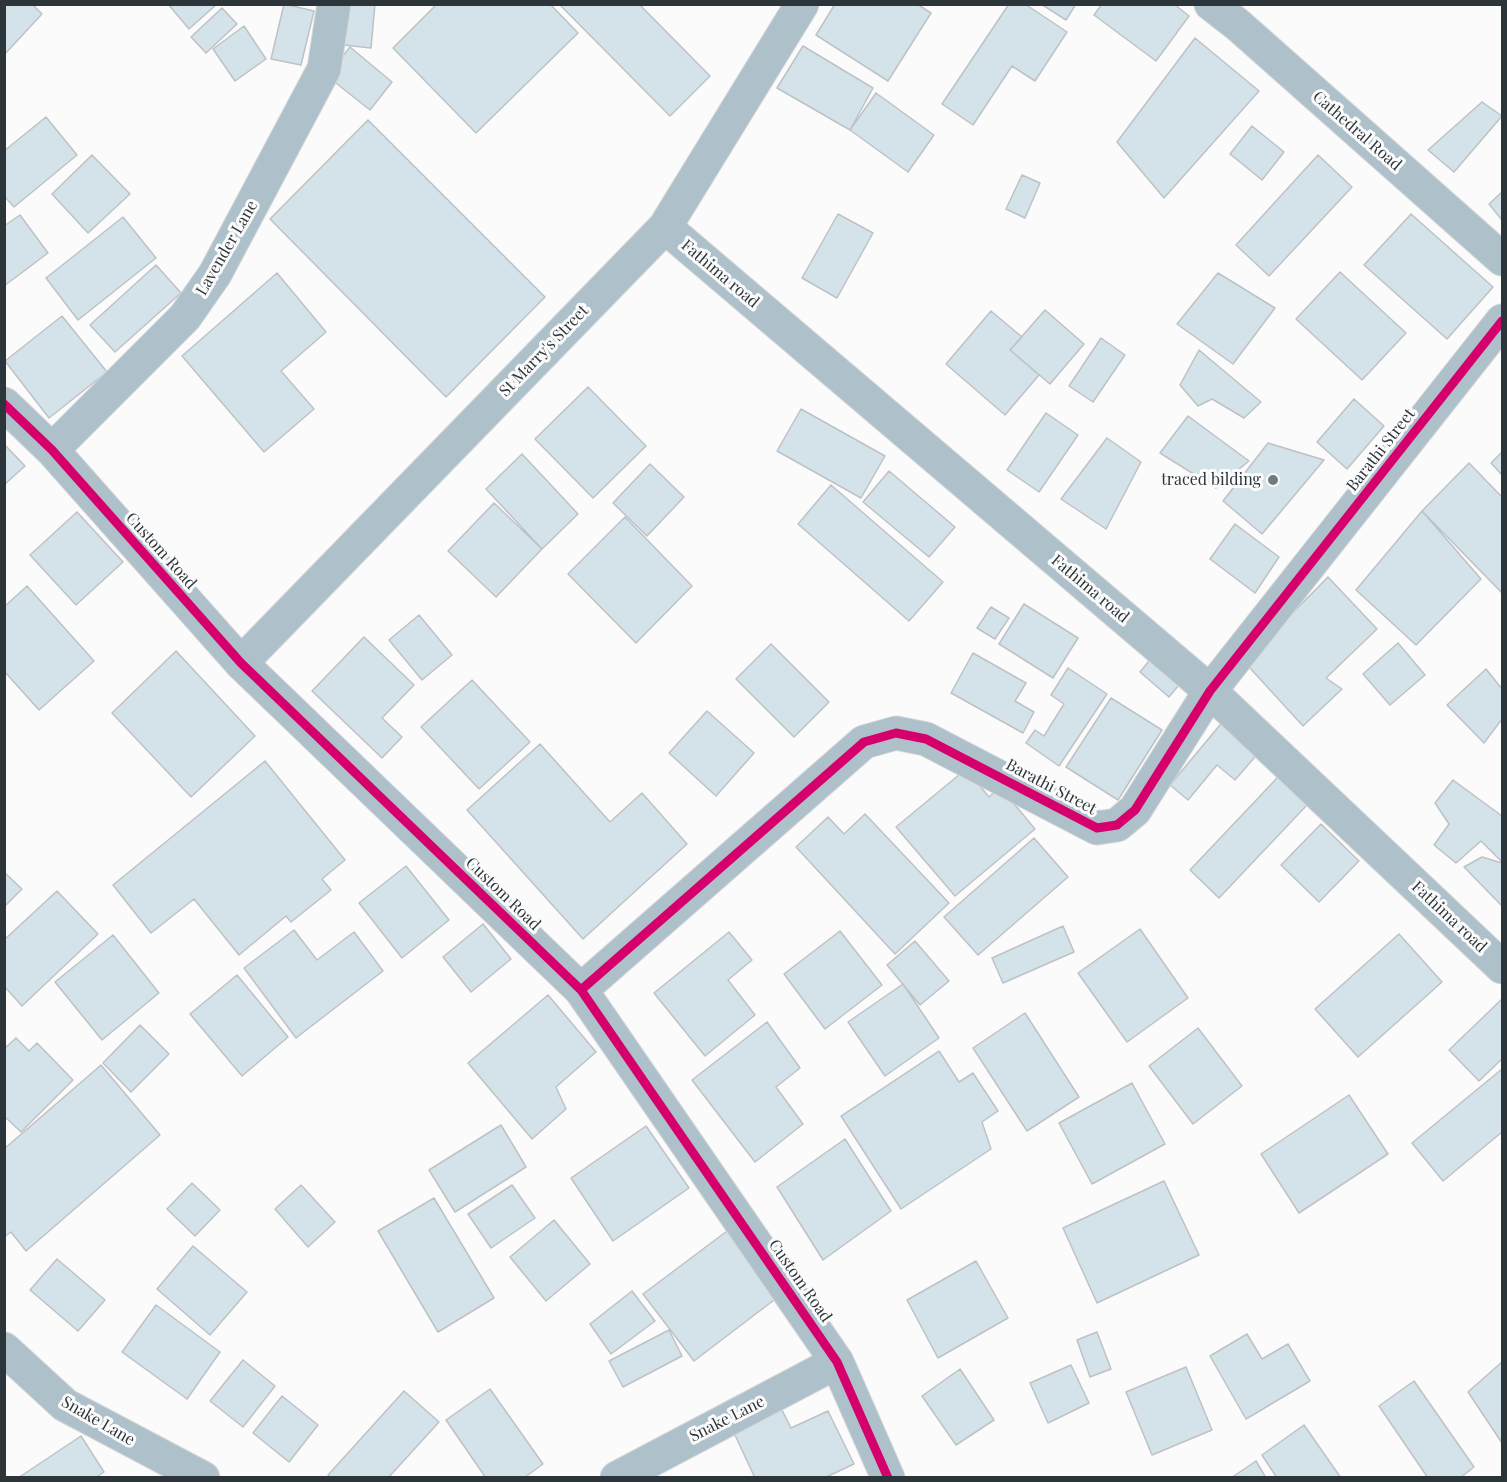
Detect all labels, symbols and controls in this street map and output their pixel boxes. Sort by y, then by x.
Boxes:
street label: Cathedral Road [1309,87,1405,175]
street label: Lavender Lane [192,197,262,299]
street label: Fathima road [677,236,763,312]
street label: St Marry's Street [496,301,592,401]
street label: Barathi Street [1343,405,1419,495]
place label: traced bilding [1161,470,1261,490]
marker: traced bilding [1266,473,1280,487]
street label: Custom Road [122,509,200,593]
street label: Fathima road [1047,551,1133,627]
street label: Barathi Street [1002,755,1100,819]
street label: Custom Road [462,854,544,934]
street label: Fathima road [1407,877,1491,957]
street label: Custom Road [764,1236,836,1326]
street label: Snake Lane [58,1392,138,1450]
street label: Snake Lane [686,1392,768,1446]

